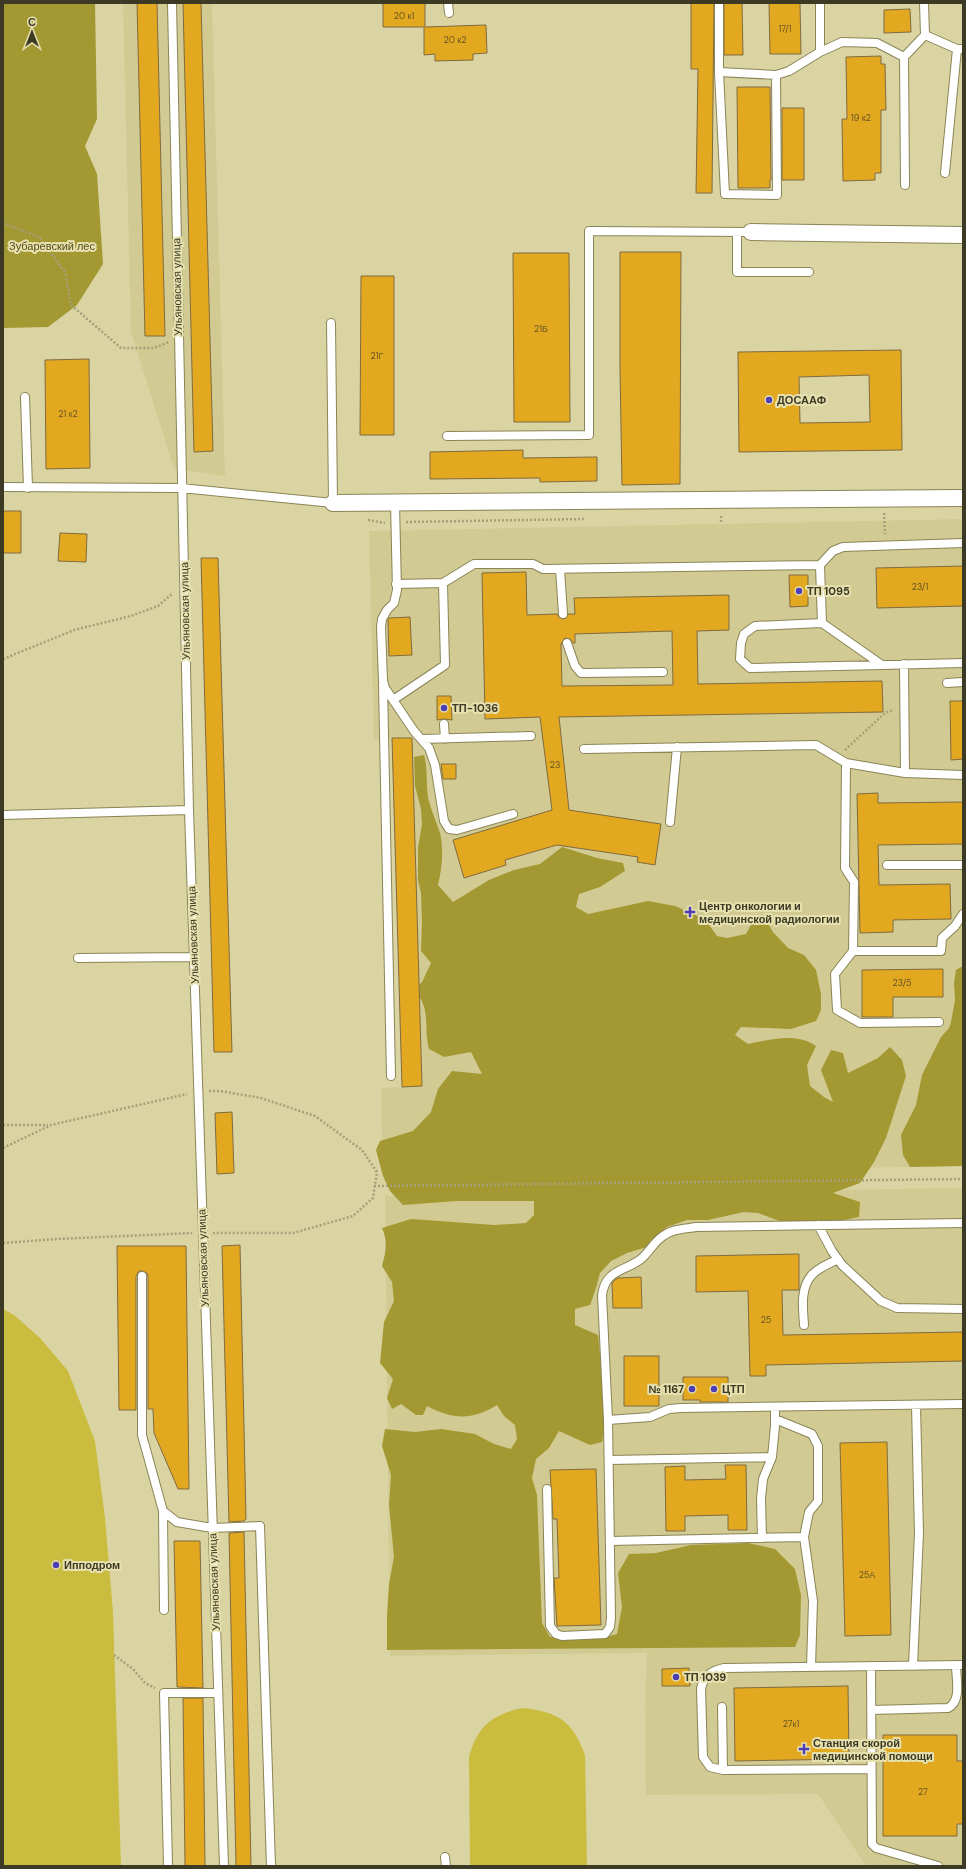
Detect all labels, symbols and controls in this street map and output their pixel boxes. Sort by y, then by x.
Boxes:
house number: 20 к1 [394,10,414,22]
north arrow [12,12,52,52]
text: С [28,15,36,29]
house number: 17/1 [778,23,792,35]
house number: 20 к2 [444,34,466,46]
house number: 19 к2 [851,112,871,124]
street label: Ульяновская улица [169,237,185,336]
park label: Зубаревский лес [9,239,95,253]
house number: 21Б [534,323,548,335]
house number: 21Г [371,350,384,362]
place label: ДОСААФ [777,393,826,407]
marker: ДОСААФ [764,395,774,405]
house number: 21 к2 [58,408,78,420]
street label: Ульяновская улица [177,561,193,660]
house number: 23/1 [912,581,928,593]
place label: ТП 1095 [807,584,850,598]
marker: ТП 1095 [794,586,804,596]
place label: ТП-1036 [452,701,498,715]
marker: ТП-1036 [439,703,449,713]
house number: 23 [550,759,560,771]
street label: Ульяновская улица [184,885,202,984]
place label: Центр онкологии и медицинской радиологии [699,899,839,926]
marker: Центр онкологии и медицинской радиологии [684,906,696,918]
house number: 23/5 [893,977,911,989]
street label: Ульяновская улица [194,1208,212,1307]
house number: 25 [761,1314,771,1326]
place label: № 1167 [648,1382,684,1396]
place label: ЦТП [722,1382,745,1396]
marker: № 1167 [687,1384,697,1394]
marker: ЦТП [709,1384,719,1394]
street label: Ульяновская улица [205,1532,223,1631]
place label: Ипподром [64,1558,120,1572]
marker: Ипподром [51,1560,61,1570]
house number: 25А [859,1569,875,1581]
place label: ТП 1039 [684,1670,726,1684]
marker: ТП 1039 [671,1672,681,1682]
house number: 27к1 [783,1718,799,1730]
place label: Станция скорой медицинской помощи [813,1736,933,1763]
marker: Станция скорой медицинской помощи [798,1743,810,1755]
house number: 27 [918,1786,928,1798]

